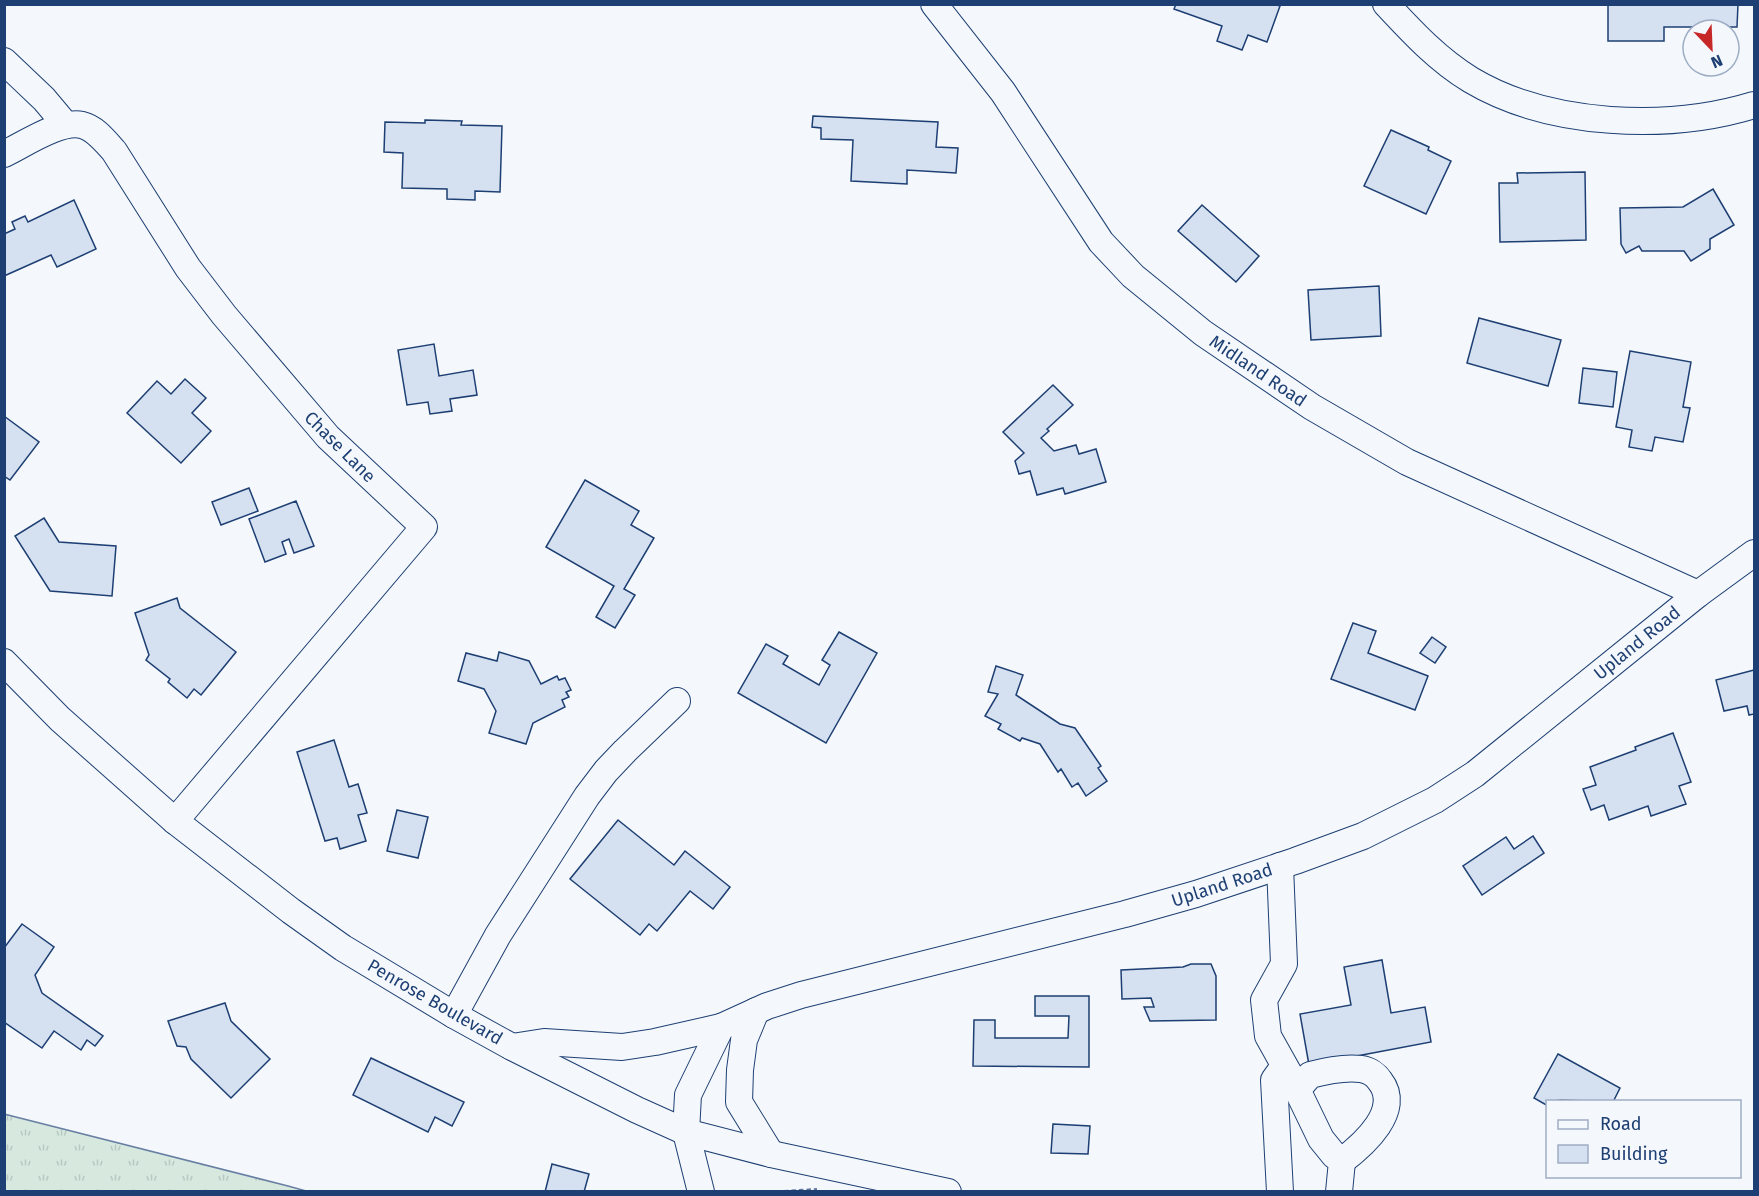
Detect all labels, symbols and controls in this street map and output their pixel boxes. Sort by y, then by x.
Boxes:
north arrow [1681,18,1741,78]
text: N [1708,51,1725,72]
street label: Midland Road [1205,330,1311,412]
street label: Chase Lane [300,407,380,487]
street label: Upland Road [1589,601,1685,685]
street label: Upland Road [1169,858,1275,912]
street label: Penrose Boulevard [363,954,507,1050]
legend [1546,1100,1741,1178]
text: Road [1600,1113,1642,1135]
text: Building [1600,1143,1668,1165]

